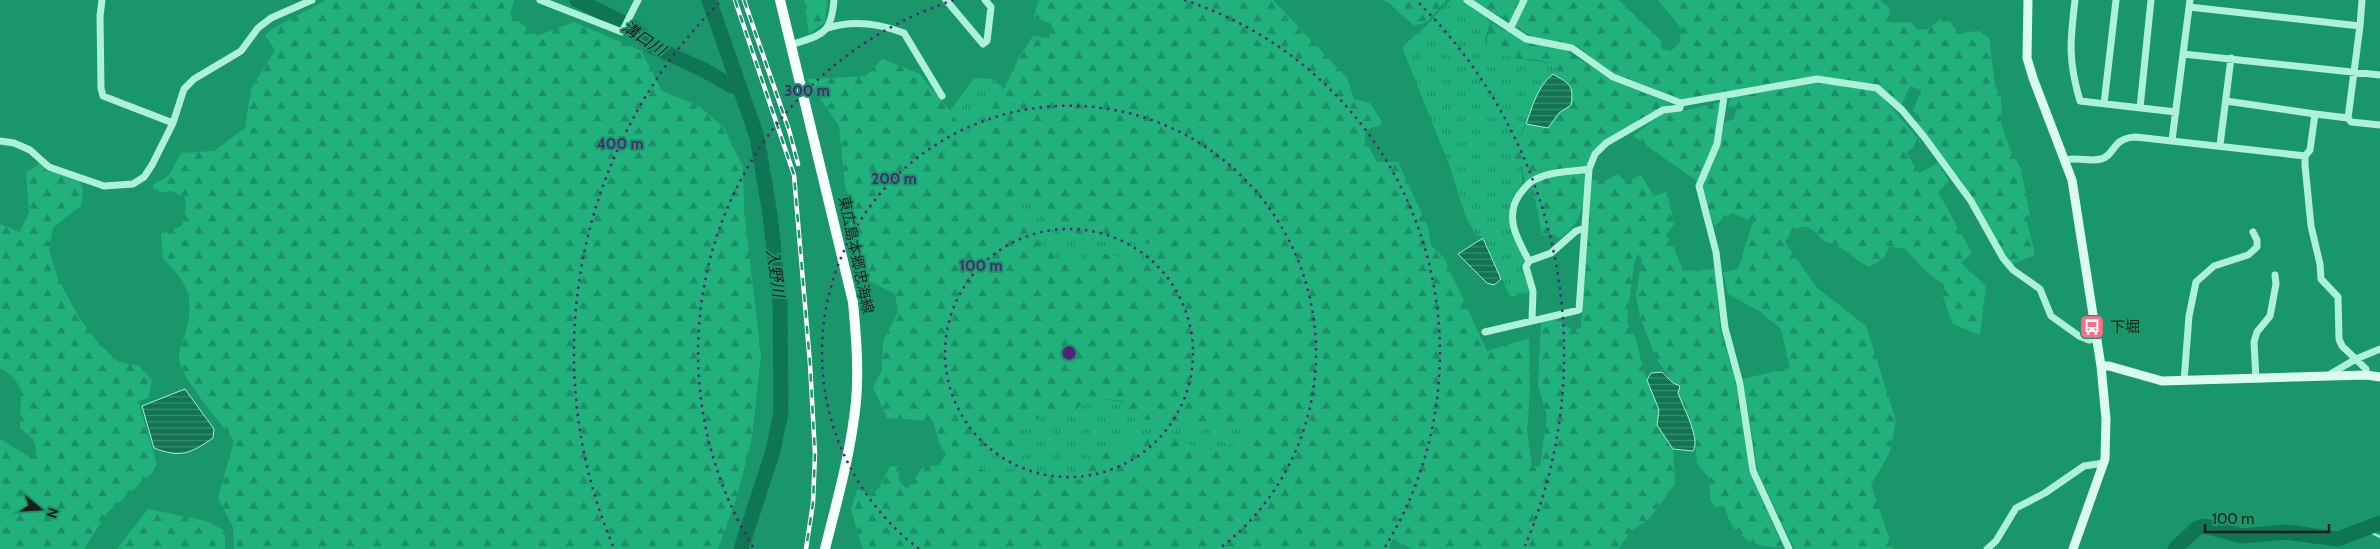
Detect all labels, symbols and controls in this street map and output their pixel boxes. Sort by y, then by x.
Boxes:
water label: 溝口川 [619,17,671,61]
text: 300 m [784,82,830,100]
text: 400 m [597,135,643,153]
text: 200 m [871,170,917,188]
street label: 東広島本郷忠海線 [835,194,877,316]
water label: 入野川 [763,248,789,300]
text: 100 m [959,257,1003,275]
bus stop icon: 下堀 [2079,314,2105,340]
place label: 下堀 [2110,318,2140,336]
centre of rings [1060,344,1078,362]
north arrow [15,484,65,534]
scale bar [2205,502,2329,534]
text: N [42,506,62,521]
text: 100 m [2212,510,2254,528]

